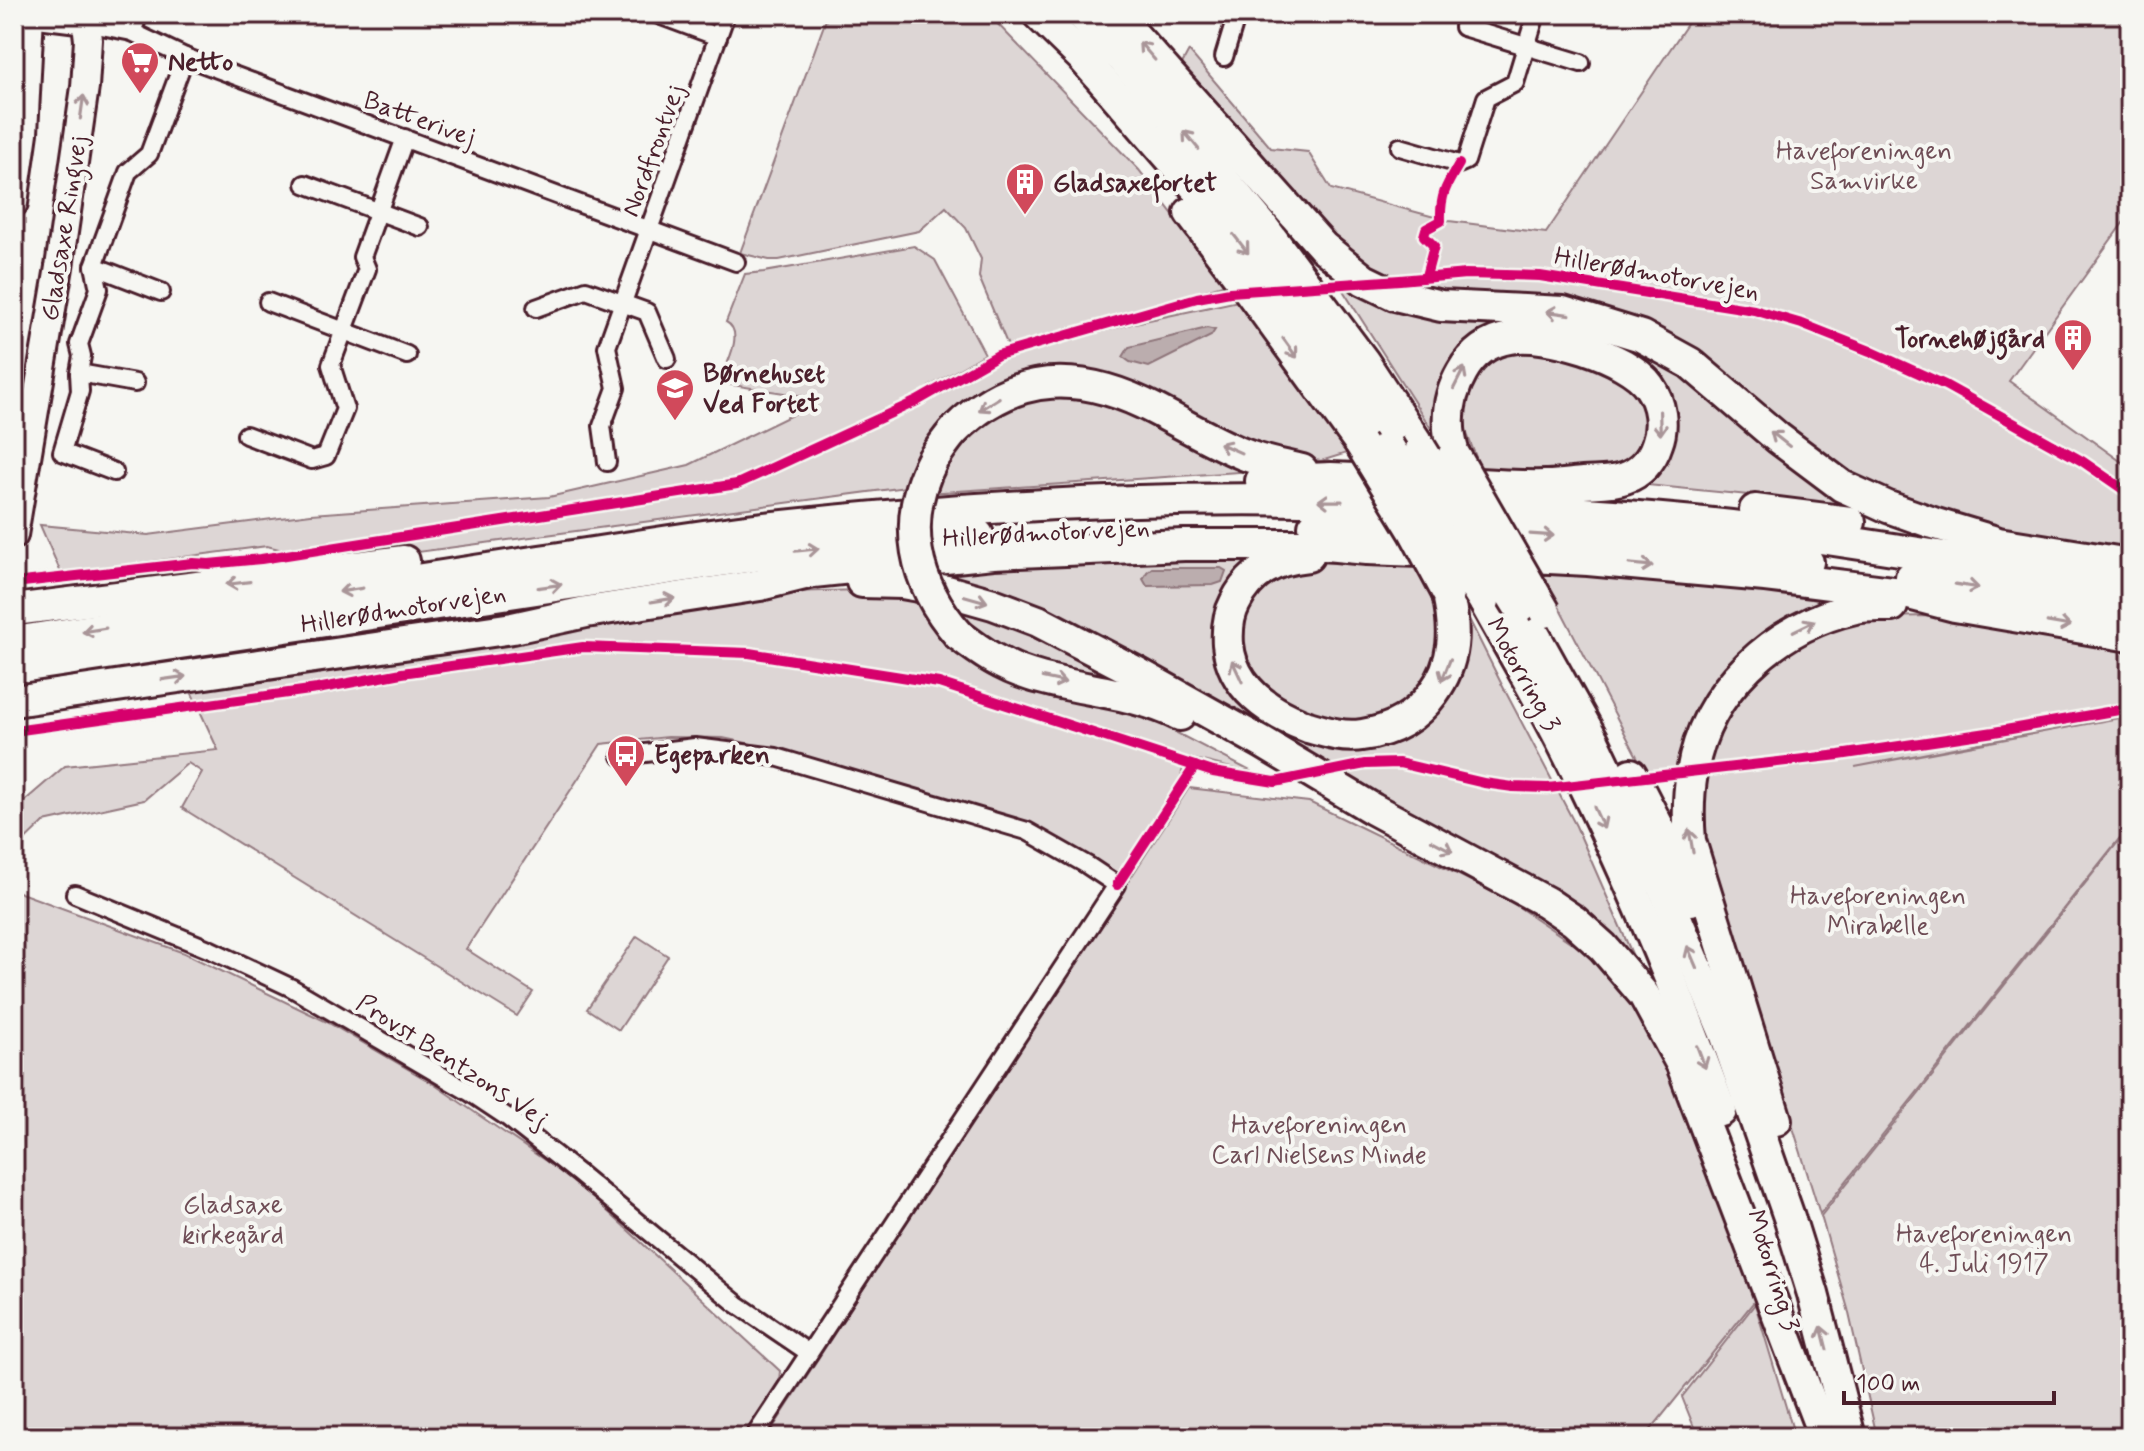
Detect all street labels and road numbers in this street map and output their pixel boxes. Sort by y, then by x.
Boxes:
street label: Nordfrontvej [614,80,694,222]
street label: Batterivej [359,84,480,156]
street label: Gladsaxe Ringvej [34,133,99,324]
street label: Hillerødmotorvejen [1551,240,1762,310]
street label: Hillerødmotorvejen [942,512,1151,556]
street label: Hillerødmotorvejen [298,577,508,643]
street label: Motorring 3 [1475,612,1568,739]
street label: Provst Bentzons Vej [349,987,555,1137]
street label: Motorring 3 [1736,1206,1807,1336]

